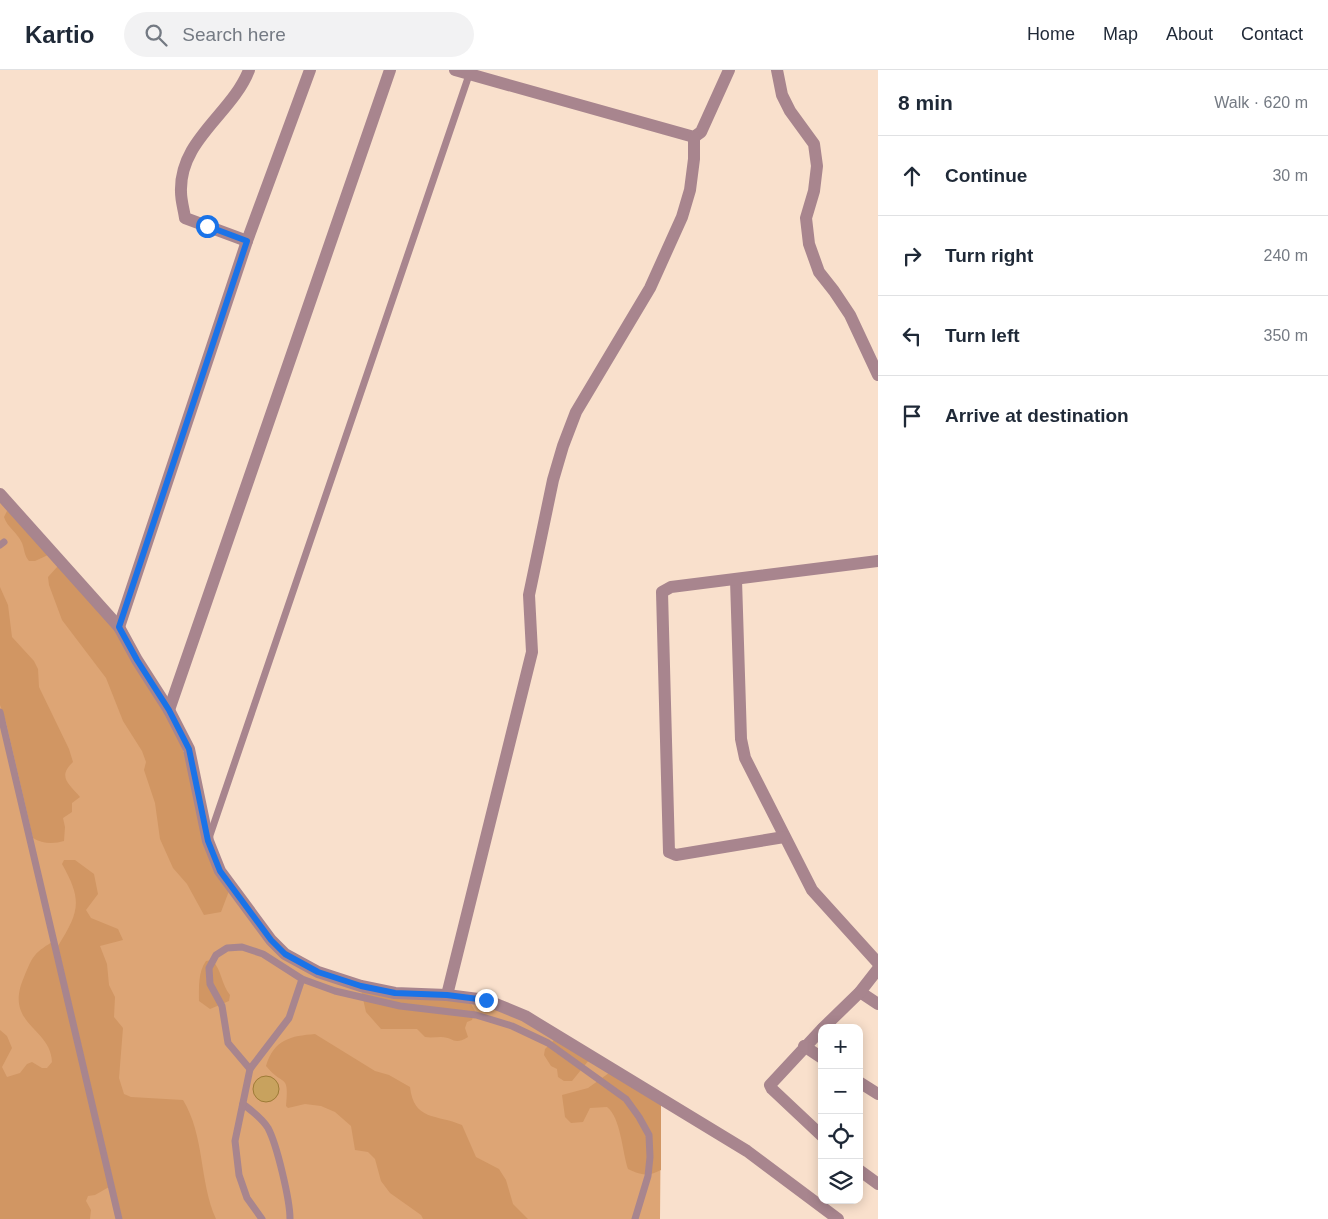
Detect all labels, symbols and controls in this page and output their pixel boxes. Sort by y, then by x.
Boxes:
search box [124,12,474,57]
text: Kartio [25,21,94,48]
icon: search [142,21,170,49]
text: Search here [182,24,286,45]
text: Home [1027,24,1075,44]
text: Map [1103,24,1138,44]
text: About [1166,24,1213,44]
text: Contact [1241,24,1303,44]
text: 8 min [898,91,953,114]
text: Walk · 620 m [1214,94,1308,111]
icon: ahead [898,162,926,190]
text: Continue [945,165,1027,186]
text: 30 m [1272,167,1308,184]
route start [196,215,219,238]
icon: right [898,242,926,270]
text: Turn right [945,245,1033,266]
text: 240 m [1264,247,1308,264]
icon: left [898,322,926,350]
text: Turn left [945,325,1020,346]
text: 350 m [1264,327,1308,344]
icon: arrive [898,402,926,430]
text: Arrive at destination [945,405,1129,426]
route end [475,989,498,1012]
map controls [818,1024,863,1204]
button: + [818,1024,863,1069]
button: − [818,1069,863,1114]
button: locate [818,1114,863,1159]
button: layers [818,1159,863,1204]

